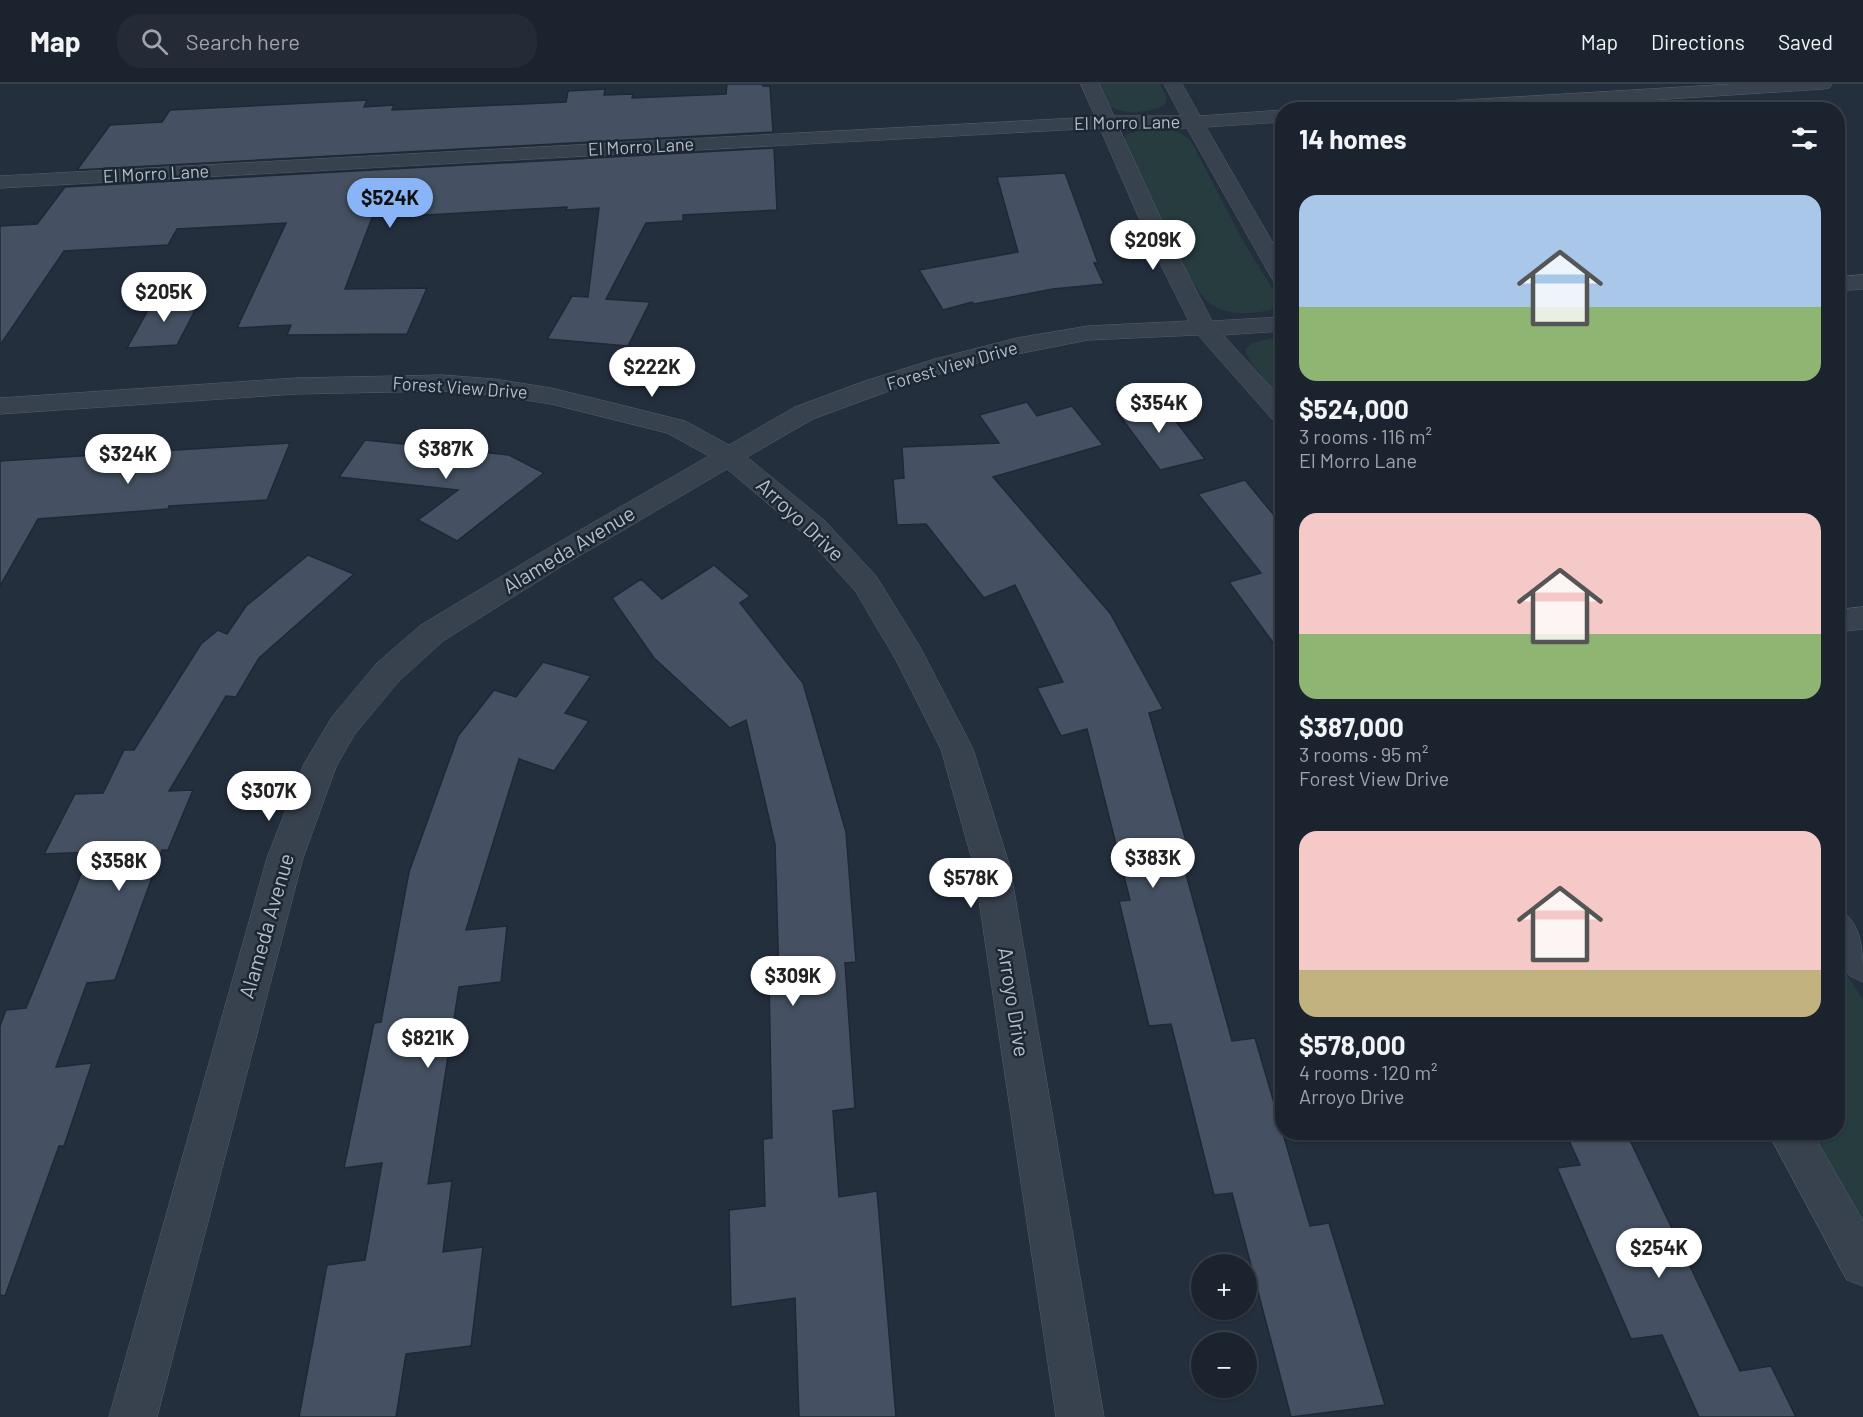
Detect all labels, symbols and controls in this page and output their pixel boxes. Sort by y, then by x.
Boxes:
search box [117,14,537,68]
text: Map [30,24,81,58]
icon: search [138,25,171,58]
text: Search here [186,28,300,54]
text: Map [1581,29,1618,54]
text: Directions [1651,29,1745,54]
text: Saved [1778,29,1833,54]
street label: El Morro Lane [1074,110,1180,134]
icon: filters [1788,122,1821,155]
text: 14 homes [1299,123,1406,154]
street label: El Morro Lane [587,132,695,160]
street label: El Morro Lane [102,159,210,187]
pin: $524K [348,178,432,229]
text: $524K [361,185,419,209]
pin: $209K [1111,220,1195,271]
text: $209K [1124,227,1182,251]
icon: home [1506,234,1614,342]
pin: $205K [122,272,206,323]
text: $205K [135,279,193,303]
street label: Forest View Drive [884,336,1020,394]
pin: $222K [610,347,694,398]
text: $222K [623,354,681,378]
street label: Forest View Drive [392,371,528,403]
pin: $354K [1117,383,1201,434]
text: $354K [1130,390,1188,414]
text: $524,000 [1299,393,1409,424]
text: 3 rooms · 116 m² [1299,424,1432,448]
pin: $387K [404,429,488,480]
pin: $324K [86,434,170,485]
text: $387K [418,436,474,460]
text: $324K [99,441,157,465]
text: El Morro Lane [1299,448,1417,472]
street label: Arroyo Drive [752,472,850,566]
street label: Alameda Avenue [498,499,639,598]
icon: home [1506,552,1614,660]
text: $387,000 [1299,711,1404,742]
text: 3 rooms · 95 m² [1299,742,1428,766]
text: Forest View Drive [1299,766,1449,790]
pin: $307K [227,771,311,822]
text: $307K [241,778,297,802]
pin: $383K [1111,838,1195,889]
pin: $358K [77,841,161,892]
text: $383K [1125,845,1181,869]
text: $358K [91,848,147,872]
street label: Alameda Avenue [233,850,298,1001]
pin: $578K [929,858,1013,909]
text: $578K [943,865,999,889]
icon: home [1506,870,1614,978]
street label: Arroyo Drive [993,945,1035,1058]
pin: $309K [751,956,835,1007]
text: $309K [765,963,821,987]
pin: $821K [386,1018,470,1069]
text: $821K [402,1025,454,1049]
text: $578,000 [1299,1029,1406,1060]
text: 4 rooms · 120 m² [1299,1060,1437,1084]
text: Arroyo Drive [1299,1084,1404,1108]
pin: $254K [1617,1228,1701,1279]
text: $254K [1630,1235,1688,1259]
map controls [1191,1254,1257,1398]
button: + [1191,1254,1257,1320]
button: − [1191,1332,1257,1398]

